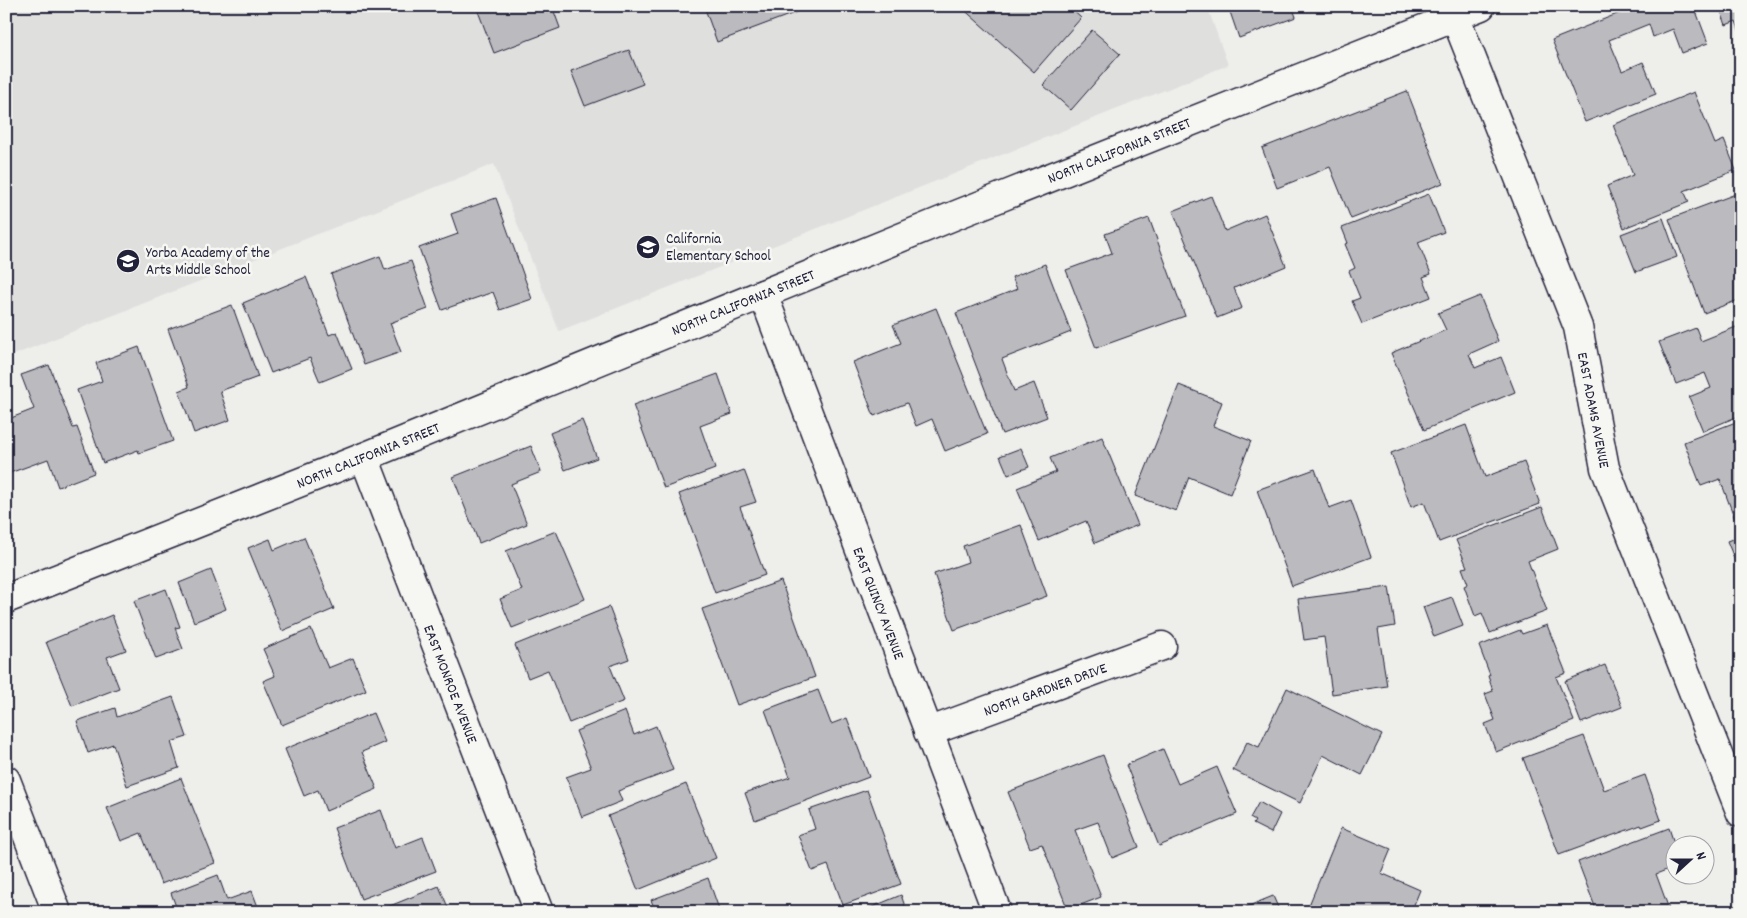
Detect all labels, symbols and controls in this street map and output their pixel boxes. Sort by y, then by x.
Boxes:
street label: NORTH CALIFORNIA STREET [1045,113,1195,191]
place label: California Elementary School [666,229,771,268]
school or university icon: California Elementary School [635,234,661,260]
place label: Yorba Academy of the Arts Middle School [146,243,270,282]
school or university icon: Yorba Academy of the Arts Middle School [115,248,141,274]
street label: NORTH CALIFORNIA STREET [669,265,819,343]
street label: EAST ADAMS AVENUE [1570,351,1614,470]
street label: NORTH CALIFORNIA STREET [294,418,444,496]
street label: EAST QUINCY AVENUE [846,544,909,663]
street label: EAST MONROE AVENUE [416,622,482,748]
street label: NORTH GARDNER DRIVE [981,658,1111,723]
north arrow [1664,836,1714,886]
text: N [1690,849,1711,863]

